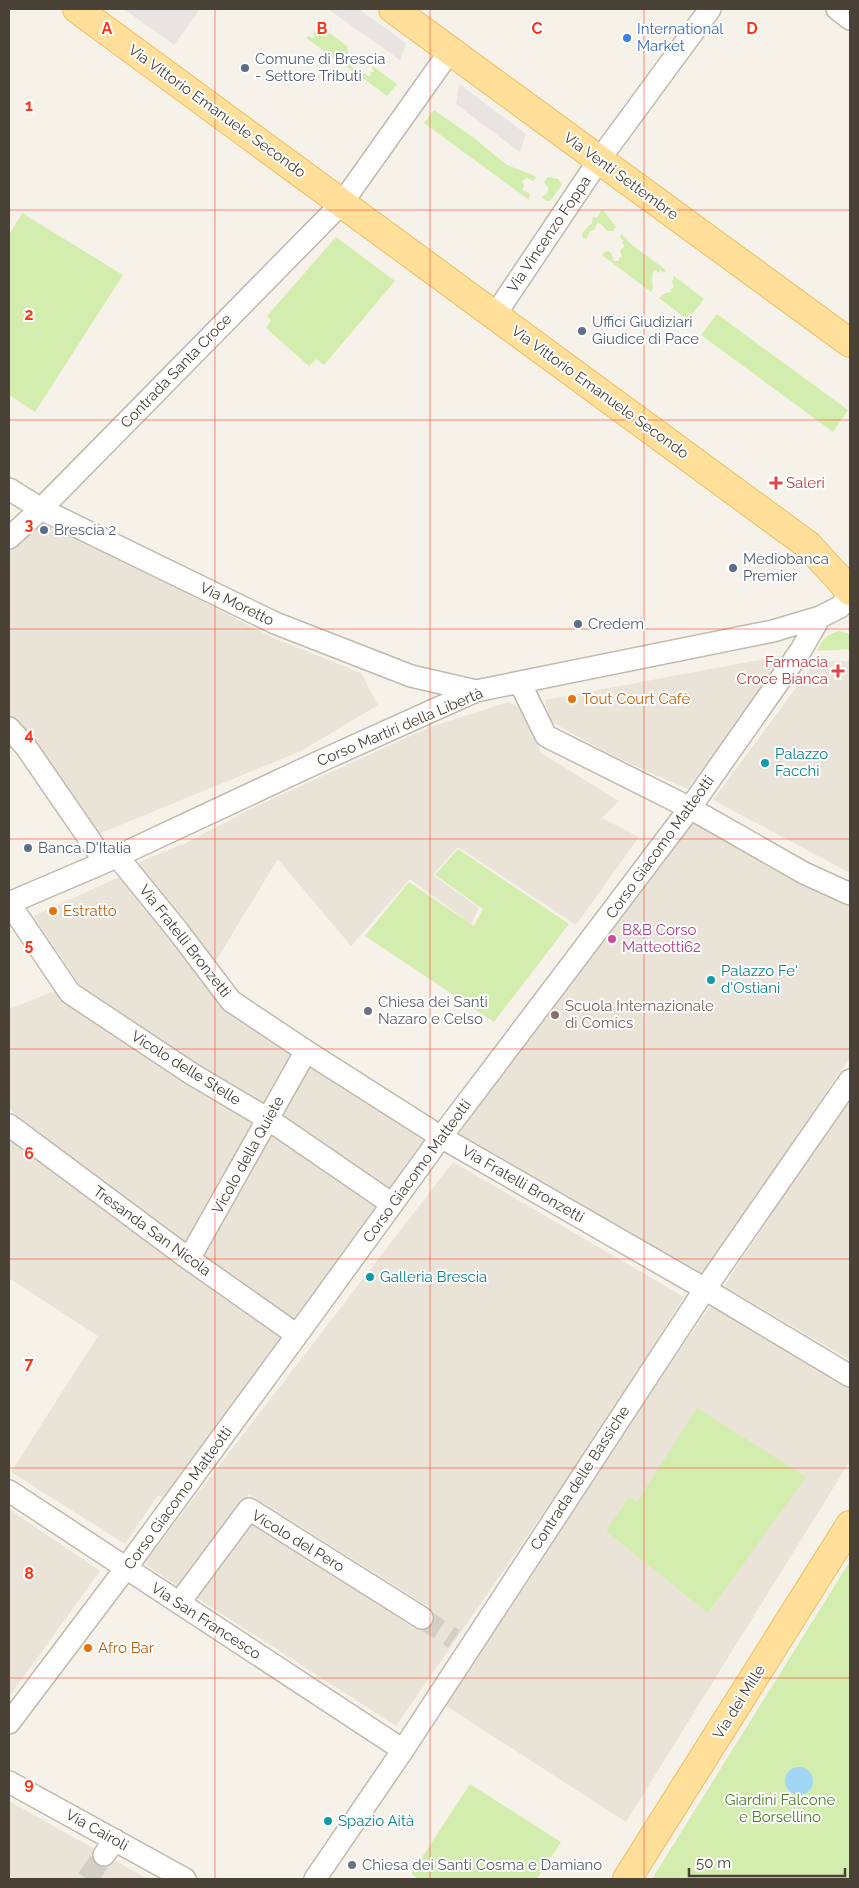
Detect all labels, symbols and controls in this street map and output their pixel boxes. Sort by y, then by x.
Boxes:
text: A [102,19,113,38]
text: B [317,19,328,38]
text: C [532,19,543,38]
text: D [746,19,758,38]
place label: International Market [637,20,724,55]
marker: International Market [621,32,633,44]
street label: Via Vittorio Emanuele Secondo [125,41,309,181]
place label: Comune di Brescia - Settore Tributi [255,50,385,85]
marker: Comune di Brescia - Settore Tributi [239,62,251,74]
text: 1 [25,96,33,115]
street label: Via Venti Settembre [560,128,682,224]
street label: Via Vincenzo Foppa [503,172,595,296]
text: 2 [24,305,34,324]
street label: Contrada Santa Croce [117,310,235,432]
place label: Uffici Giudiziari Giudice di Pace [592,313,699,348]
street label: Via Vittorio Emanuele Secondo [508,322,692,462]
marker: Uffici Giudiziari Giudice di Pace [576,325,588,337]
place label: Saleri [786,474,825,492]
marker: Saleri [770,477,782,489]
text: 3 [25,515,34,534]
place label: Brescia 2 [54,521,117,539]
marker: Brescia 2 [38,524,50,536]
place label: Mediobanca Premier [743,550,829,585]
marker: Mediobanca Premier [727,562,739,574]
street label: Via Moretto [197,578,277,630]
place label: Credem [588,615,644,633]
marker: Credem [572,618,584,630]
place label: Farmacia Croce Bianca [736,653,828,688]
marker: Farmacia Croce Bianca [832,665,844,677]
street label: Corso Martiri della Libertà [314,684,486,770]
place label: Tout Court Cafè [582,690,691,708]
marker: Tout Court Cafè [566,693,578,705]
text: 4 [24,725,34,744]
place label: Palazzo Facchi [775,745,828,780]
marker: Palazzo Facchi [759,757,771,769]
street label: Corso Giacomo Matteotti [602,772,718,922]
place label: Banca D'Italia [38,839,131,857]
marker: Banca D'Italia [22,842,34,854]
street label: Via Fratelli Bronzetti [135,881,235,1001]
place label: Estratto [63,902,117,920]
marker: Estratto [47,905,59,917]
place label: B&B Corso Matteotti62 [622,921,701,956]
marker: B&B Corso Matteotti62 [606,933,618,945]
text: 5 [25,935,34,954]
place label: Palazzo Fe' d'Ostiani [721,962,798,997]
marker: Palazzo Fe' d'Ostiani [705,974,717,986]
place label: Chiesa dei Santi Nazaro e Celso [378,993,488,1028]
place label: Scuola Internazionale di Comics [565,997,714,1032]
marker: Chiesa dei Santi Nazaro e Celso [362,1005,374,1017]
marker: Scuola Internazionale di Comics [549,1009,561,1021]
street label: Vicolo delle Stelle [128,1027,244,1109]
street label: Vicolo della Quiete [208,1093,288,1217]
street label: Corso Giacomo Matteotti [359,1096,475,1246]
street label: Via Fratelli Bronzetti [459,1142,587,1226]
text: 6 [24,1144,34,1163]
street label: Tresanda San Nicola [90,1182,214,1280]
place label: Galleria Brescia [380,1268,487,1286]
marker: Galleria Brescia [364,1271,376,1283]
text: 7 [25,1354,34,1373]
street label: Contrada delle Bassiche [527,1402,633,1553]
street label: Corso Giacomo Matteotti [120,1423,236,1573]
street label: Vicolo del Pero [248,1506,348,1576]
text: 8 [24,1564,34,1583]
street label: Via San Francesco [148,1579,264,1663]
place label: Afro Bar [98,1639,155,1657]
marker: Afro Bar [82,1642,94,1654]
street label: Via dei Mille [709,1661,769,1742]
text: 9 [24,1774,34,1793]
park label: Giardini Falcone e Borsellino [725,1791,835,1826]
street label: Via Cairoli [63,1806,131,1854]
place label: Spazio Aità [338,1812,414,1830]
marker: Spazio Aità [322,1815,334,1827]
scale bar [689,1846,845,1878]
text: 50 m [696,1854,731,1872]
place label: Chiesa dei Santi Cosma e Damiano [362,1856,602,1874]
marker: Chiesa dei Santi Cosma e Damiano [346,1859,358,1871]

